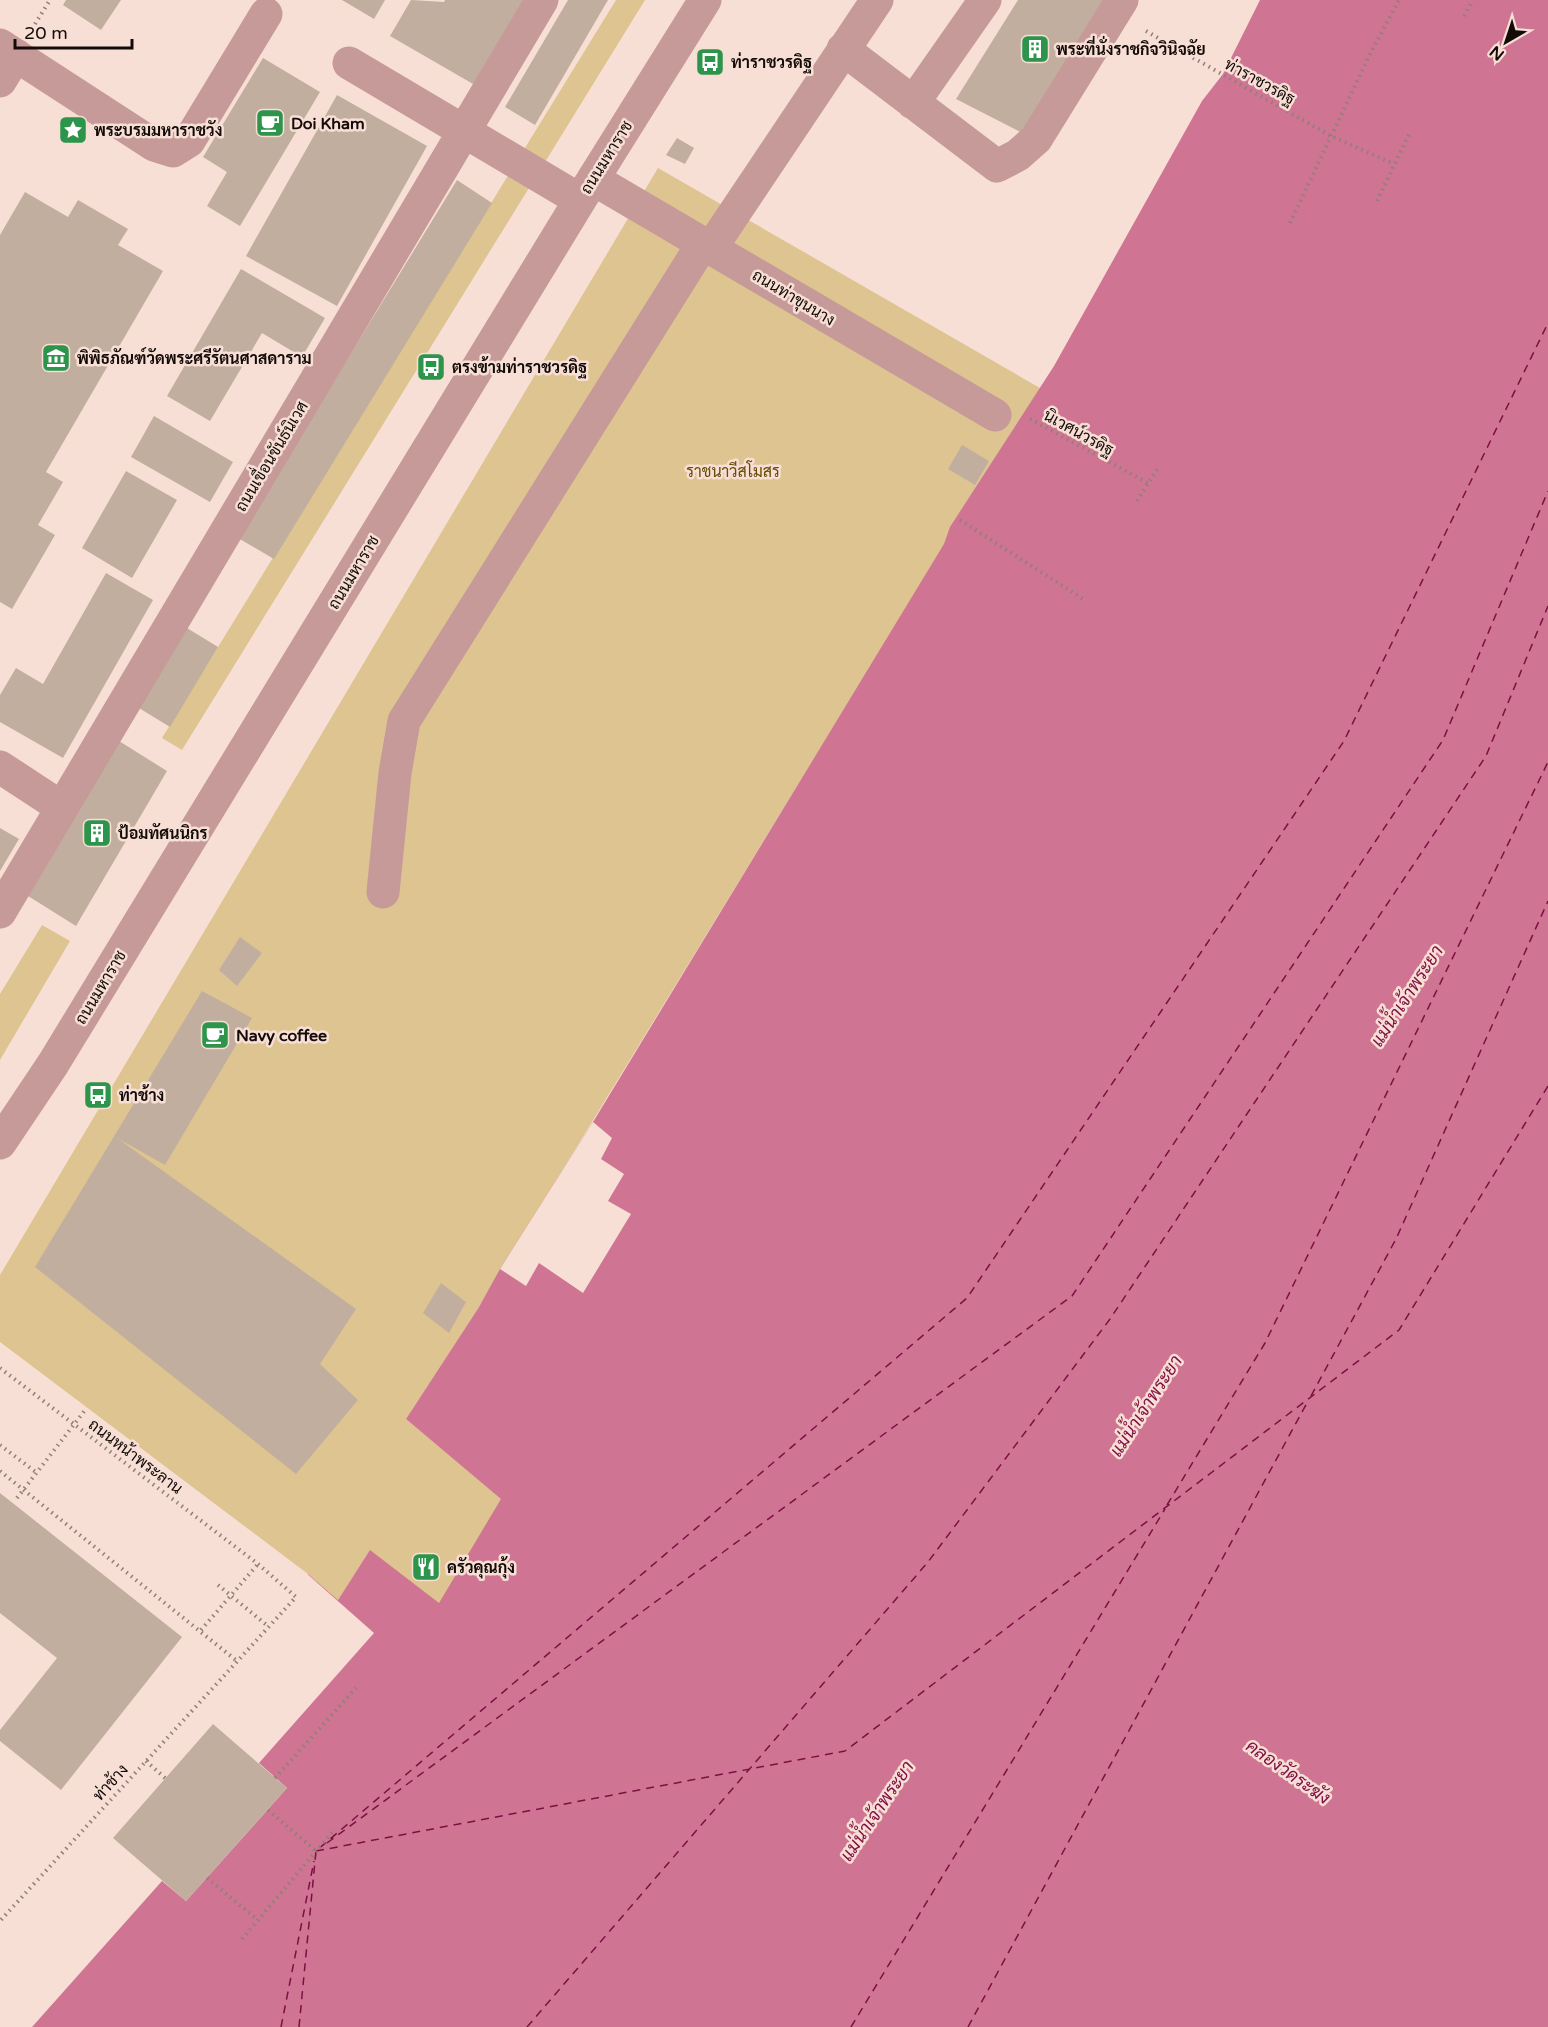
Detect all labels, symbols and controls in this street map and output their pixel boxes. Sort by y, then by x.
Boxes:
scale bar [15,12,132,50]
north arrow [1476,12,1536,72]
text: 20 m [24,22,68,44]
building icon: พระที่นั่งราชกิจวินิจฉัย [1019,33,1051,65]
place label: พระที่นั่งราชกิจวินิจฉัย [1056,35,1206,60]
text: N [1486,41,1508,65]
bus stop icon: ท่าราชวรดิฐ [694,46,726,78]
place label: ท่าราชวรดิฐ [731,52,812,74]
street label: ท่าราชวรดิฐ [1221,53,1299,109]
cafe icon: Doi Kham [254,107,286,139]
place icon: พระบรมมหาราชวัง [57,114,89,146]
place label: Doi Kham [291,114,365,134]
street label: ถนนมหาราช [576,117,637,198]
place label: พระบรมมหาราชวัง [94,120,222,141]
street label: ถนนท่าขุนนาง [748,265,839,331]
museum icon: พิพิธภัณฑ์วัดพระศรีรัตนศาสดาราม [40,342,72,374]
place label: พิพิธภัณฑ์วัดพระศรีรัตนศาสดาราม [77,347,312,369]
bus stop icon: ตรงข้ามท่าราชวรดิฐ [415,351,447,383]
place label: ตรงข้ามท่าราชวรดิฐ [452,356,587,379]
street label: ถนนเขื่อนขันธ์นิเวศ [227,395,313,515]
street label: นิเวศน์วรดิฐ [1040,403,1119,460]
park label: ราชนาวีสโมสร [686,460,780,482]
street label: ถนนมหาราช [324,532,384,613]
building icon: ป้อมทัศนนิกร [81,817,113,849]
place label: ป้อมทัศนนิกร [118,823,208,844]
water label: แม่น้ำเจ้าพระยา [1362,938,1448,1051]
street label: ถนนมหาราช [71,947,131,1028]
cafe icon: Navy coffee [199,1019,231,1051]
place label: Navy coffee [236,1026,327,1046]
bus stop icon: ท่าช้าง [82,1079,114,1111]
place label: ท่าช้าง [119,1084,164,1106]
water label: แม่น้ำเจ้าพระยา [1101,1348,1187,1461]
street label: ถนนหน้าพระลาน [84,1414,187,1499]
restaurant icon: ครัวคุณกุ้ง [410,1551,442,1583]
place label: ครัวคุณกุ้ง [447,1556,515,1579]
water label: คลองวัดระฆัง [1242,1735,1334,1809]
water label: แม่น้ำเจ้าพระยา [831,1754,919,1865]
street label: ท่าช้าง [88,1759,133,1805]

